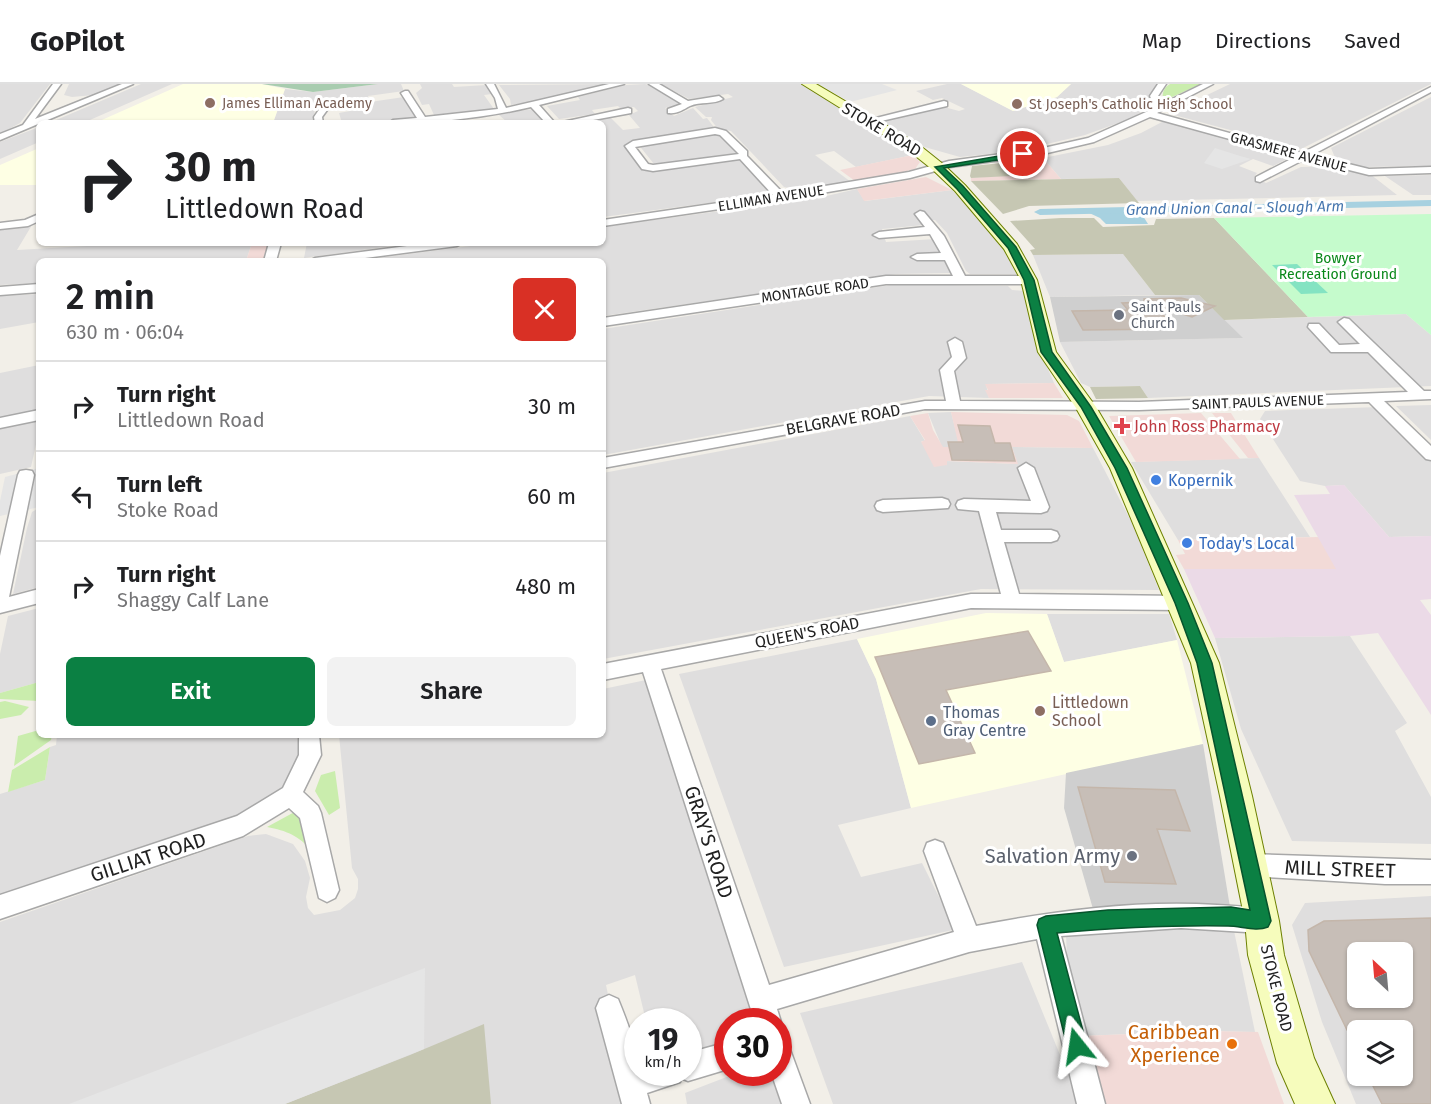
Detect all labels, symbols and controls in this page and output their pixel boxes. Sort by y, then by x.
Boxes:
text: GoPilot [30,25,124,58]
text: Map [1142,28,1182,54]
text: Directions [1215,28,1311,54]
text: Saved [1344,28,1401,54]
place label: James Elliman Academy [222,95,372,112]
marker: James Elliman Academy [203,96,217,110]
place label: St Joseph's Catholic High School [1029,96,1232,113]
marker: St Joseph's Catholic High School [1010,97,1024,111]
street label: STOKE ROAD [839,98,925,161]
pin [997,128,1048,179]
street label: GRASMERE AVENUE [1229,129,1349,176]
icon: arrive [1006,137,1039,170]
text: 30 m [165,142,257,192]
icon: right [66,144,144,222]
street label: ELLIMAN AVENUE [717,182,825,215]
text: Littledown Road [165,193,364,225]
water label: Grand Union Canal - Slough Arm [1126,197,1344,219]
park label: Bowyer Recreation Ground [1279,250,1397,283]
text: 2 min [66,275,155,319]
street label: MONTAGUE ROAD [760,275,870,306]
button: close [513,278,576,341]
place label: Saint Pauls Church [1131,299,1201,332]
marker: Saint Pauls Church [1112,308,1126,322]
text: 630 m · 06:04 [66,320,184,344]
text: Turn right [117,381,216,408]
icon: right [66,390,99,423]
street label: SAINT PAULS AVENUE [1192,392,1324,413]
text: 30 m [528,393,576,420]
street label: BELGRAVE ROAD [784,400,902,439]
text: Littledown Road [117,408,265,432]
place label: John Ross Pharmacy [1134,417,1280,436]
marker: John Ross Pharmacy [1115,419,1129,433]
text: Turn left [117,471,202,498]
place label: Kopernik [1168,471,1234,490]
marker: Kopernik [1149,473,1163,487]
icon: left [66,480,99,513]
text: 60 m [527,483,576,510]
text: Stoke Road [117,498,219,522]
place label: Today's Local [1199,534,1295,553]
marker: Today's Local [1180,536,1194,550]
text: Turn right [117,561,216,588]
icon: right [66,570,99,603]
text: 480 m [515,573,576,600]
text: Shaggy Calf Lane [117,588,269,612]
street label: QUEEN'S ROAD [753,613,861,652]
button: Exit [66,657,315,726]
button: Share [327,657,576,726]
place label: Littledown School [1052,693,1129,730]
place label: Thomas Gray Centre [943,703,1026,740]
marker: Littledown School [1033,704,1047,718]
marker: Thomas Gray Centre [924,714,938,728]
street label: GRAY'S ROAD [680,783,738,901]
street label: GILLIAT ROAD [87,827,209,887]
place label: Salvation Army [985,844,1120,868]
marker: Salvation Army [1125,849,1139,863]
street label: MILL STREET [1284,855,1397,883]
north arrow [1347,942,1413,1008]
map controls [1347,942,1413,1086]
street label: STOKE ROAD [1256,943,1297,1034]
speed limit sign: 30 [714,1008,792,1086]
position arrow [1045,1014,1109,1078]
place label: Caribbean Xperience [1128,1020,1220,1067]
button: layers [1347,1020,1413,1086]
text: 19 [648,1022,678,1058]
marker: Caribbean Xperience [1225,1037,1239,1051]
text: km/h [644,1053,682,1071]

